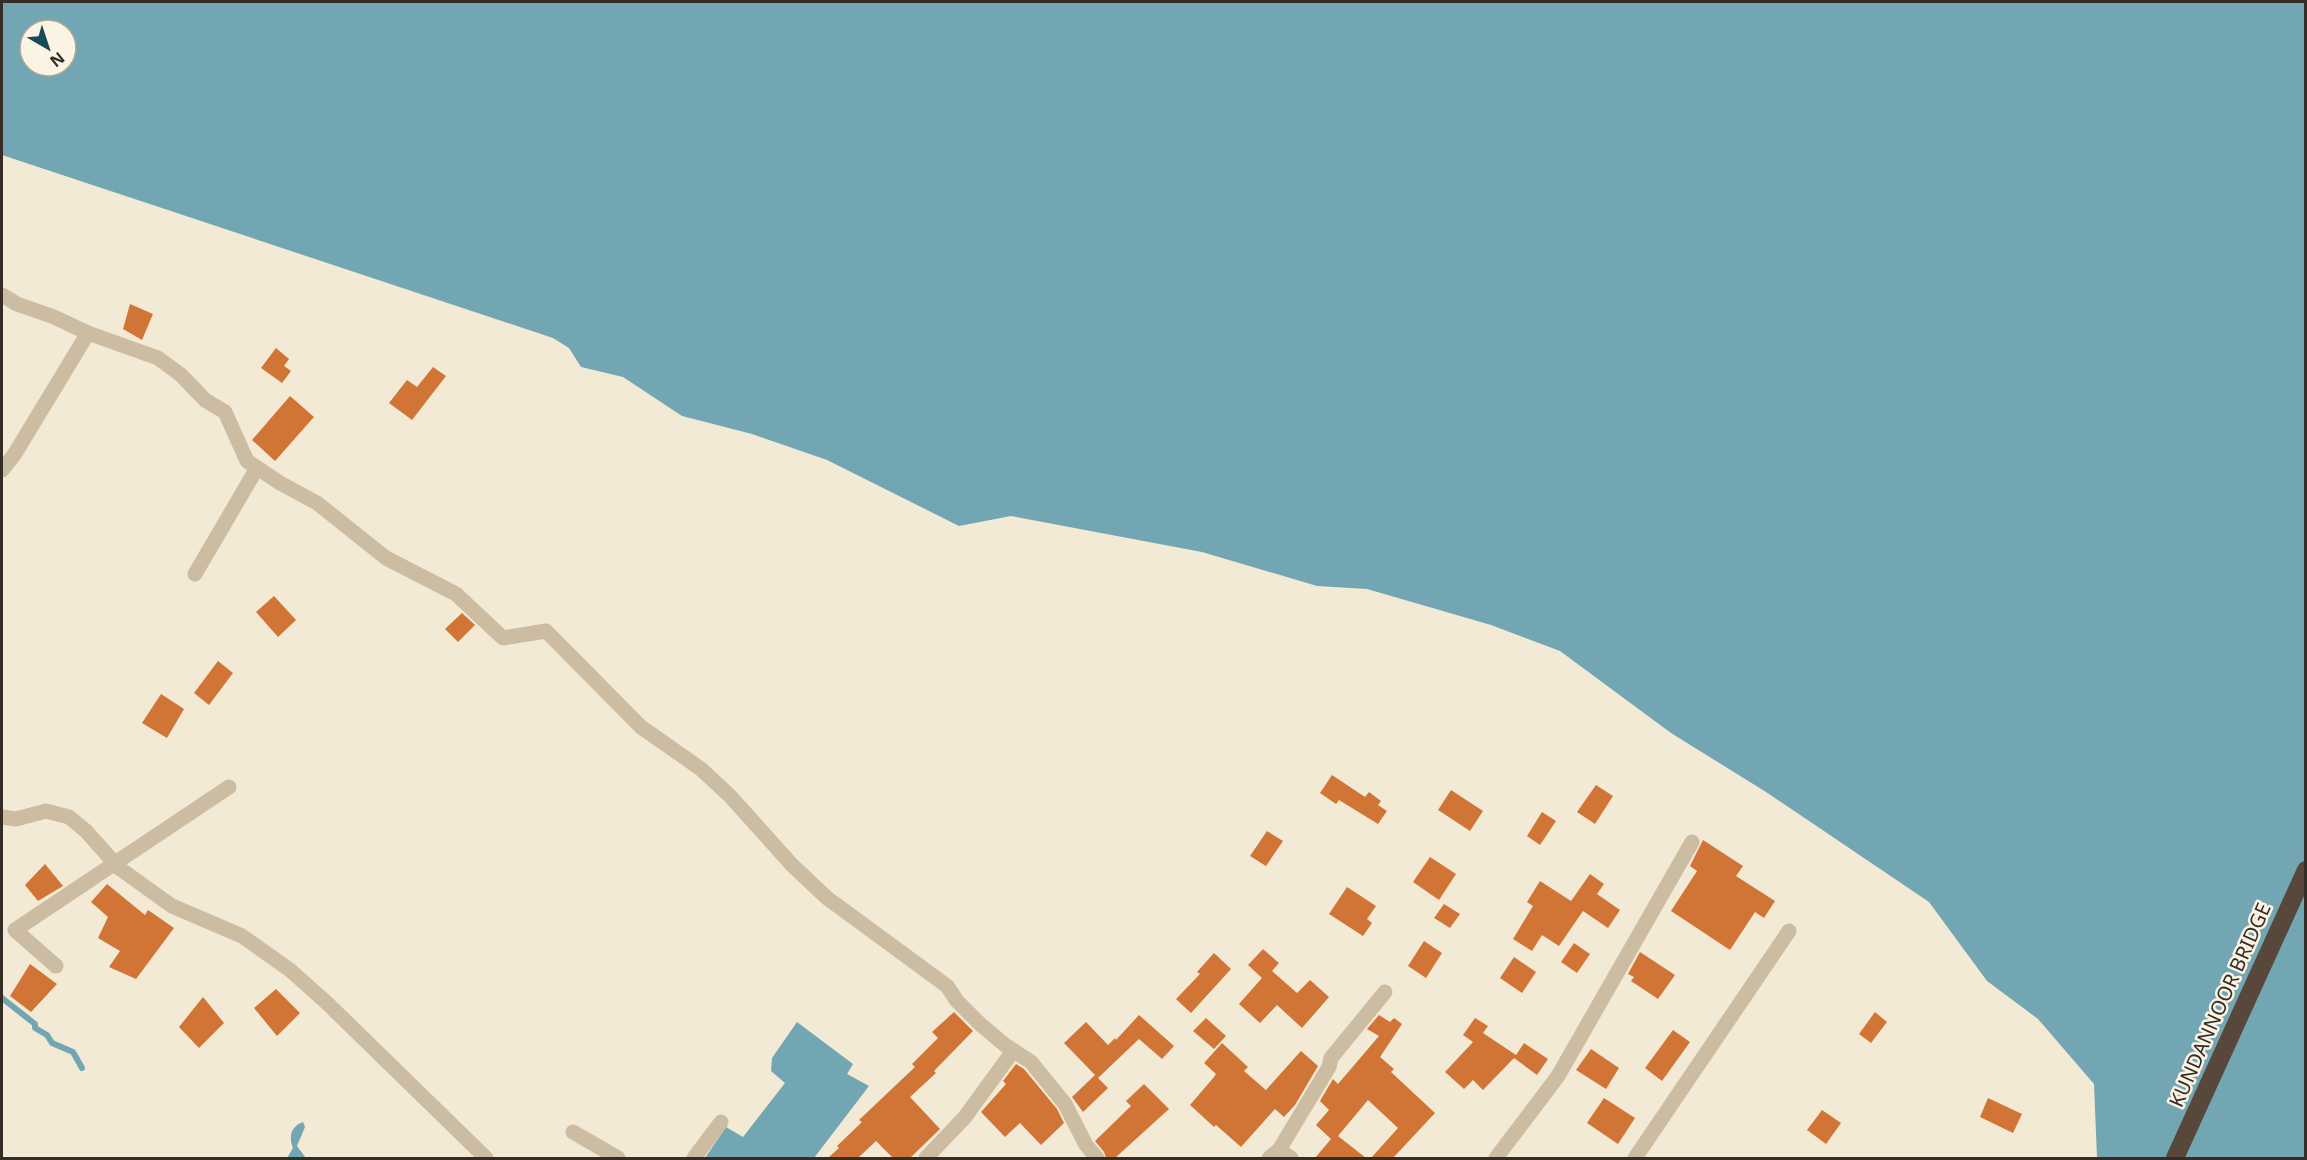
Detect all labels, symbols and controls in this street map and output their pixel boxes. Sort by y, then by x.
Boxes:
north arrow [18,18,78,78]
text: N [45,47,69,72]
street label: KUNDANNOOR BRIDGE [2162,898,2277,1111]

